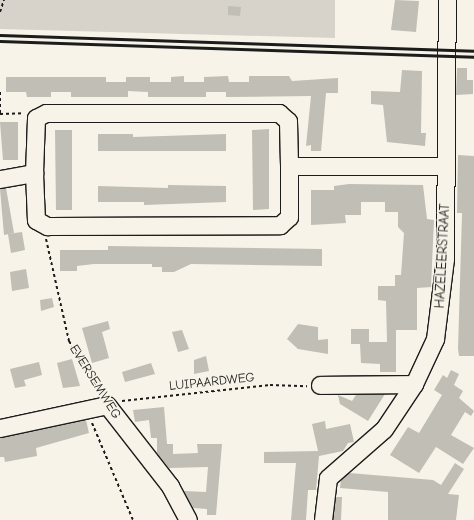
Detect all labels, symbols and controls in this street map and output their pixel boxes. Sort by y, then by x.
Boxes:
street label: HAZELEERSTRAAT [432,203,454,309]
street label: EVERSEMWEG [66,342,124,422]
street label: LUIPAARDWEG [168,370,256,394]

